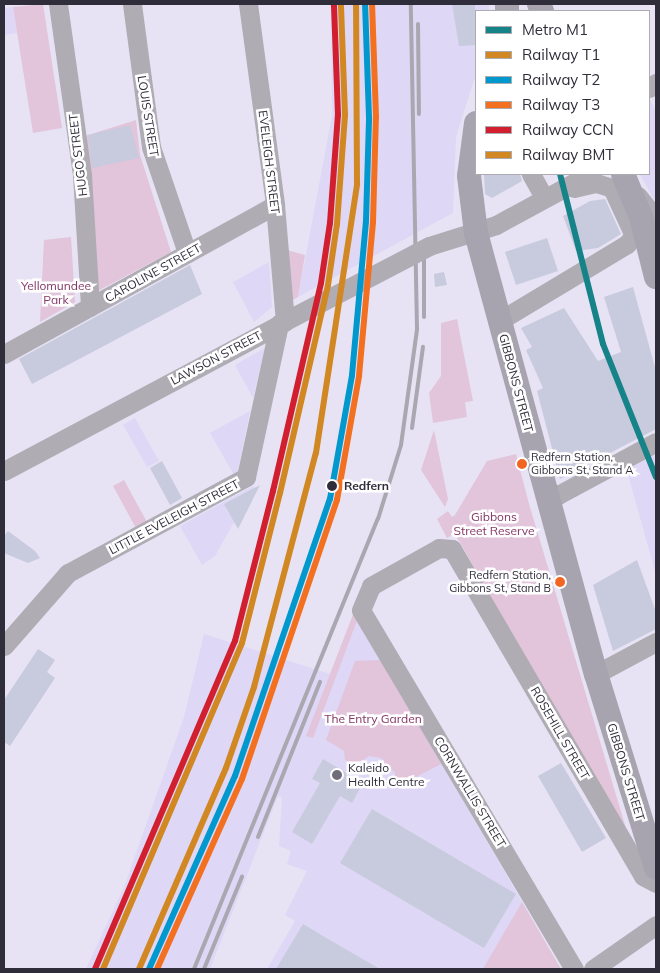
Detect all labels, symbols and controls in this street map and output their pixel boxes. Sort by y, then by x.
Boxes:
legend [475,10,650,175]
text: Metro M1 [522,20,588,39]
text: Railway T1 [522,45,600,64]
text: Railway T2 [522,70,600,89]
street label: LOUIS STREET [134,74,162,158]
text: Railway T3 [522,95,600,114]
street label: EVELEIGH STREET [256,109,282,215]
street label: HUGO STREET [66,113,90,197]
text: Railway CCN [522,120,614,139]
text: Railway BMT [522,145,614,164]
street label: CAROLINE STREET [103,241,203,305]
park label: Yellomundee Park [21,279,91,307]
street label: LAWSON STREET [168,328,264,388]
street label: GIBBONS STREET [496,332,536,434]
place label: Redfern Station, Gibbons St, Stand A [531,451,633,477]
marker: Redfern Station, Gibbons St, Stand A [517,459,527,469]
street label: LITTLE EVELEIGH STREET [106,477,242,557]
marker: Redfern [324,478,340,494]
place label: Redfern [344,479,389,493]
park label: Gibbons Street Reserve [453,510,535,538]
place label: Redfern Station, Gibbons St, Stand B [449,569,551,595]
marker: Redfern Station, Gibbons St, Stand B [555,577,565,587]
street label: ROSEHILL STREET [528,684,592,782]
park label: The Entry Garden [324,712,422,726]
street label: GIBBONS STREET [604,722,648,822]
street label: CORNWALLIS STREET [431,734,509,850]
place label: Kaleido Health Centre [348,761,424,789]
marker: Kaleido Health Centre [330,768,344,782]

